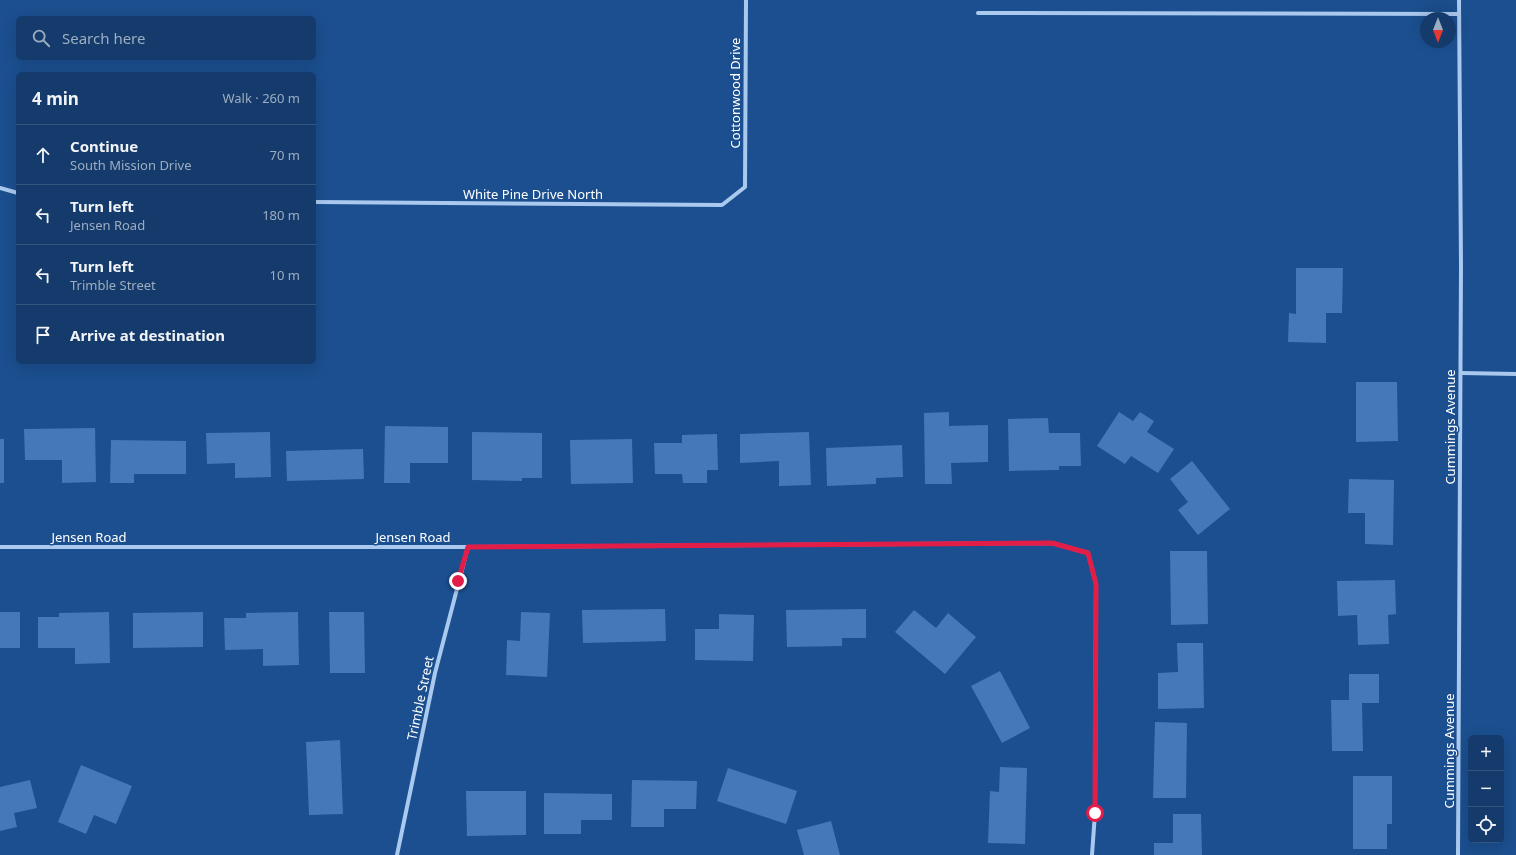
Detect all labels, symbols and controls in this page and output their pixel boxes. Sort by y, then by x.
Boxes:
north arrow [1420,12,1456,48]
search box [16,16,316,60]
icon: search [30,27,52,49]
text: Search here [62,28,145,48]
street label: Cottonwood Drive [726,38,744,148]
text: 4 min [32,87,79,110]
text: Walk · 260 m [222,89,300,107]
text: Continue [70,136,138,156]
icon: ahead [32,144,54,166]
text: 70 m [270,146,300,164]
text: South Mission Drive [70,156,192,174]
street label: White Pine Drive North [463,185,603,203]
text: Turn left [70,196,134,216]
icon: left [32,204,54,226]
text: 180 m [262,206,300,224]
text: Jensen Road [70,216,145,234]
text: Turn left [70,256,134,276]
icon: left [32,264,54,286]
text: 10 m [270,266,300,284]
text: Trimble Street [70,276,156,294]
icon: arrive [32,324,54,346]
text: Arrive at destination [70,325,225,345]
street label: Cummings Avenue [1441,369,1459,485]
street label: Jensen Road [49,528,127,546]
street label: Jensen Road [373,528,451,546]
route end [449,572,467,590]
street label: Trimble Street [402,654,438,742]
street label: Cummings Avenue [1440,693,1458,809]
map controls [1468,735,1504,843]
button: + [1468,735,1504,771]
button: − [1468,771,1504,807]
route start [1086,804,1104,822]
button: locate [1468,807,1504,843]

